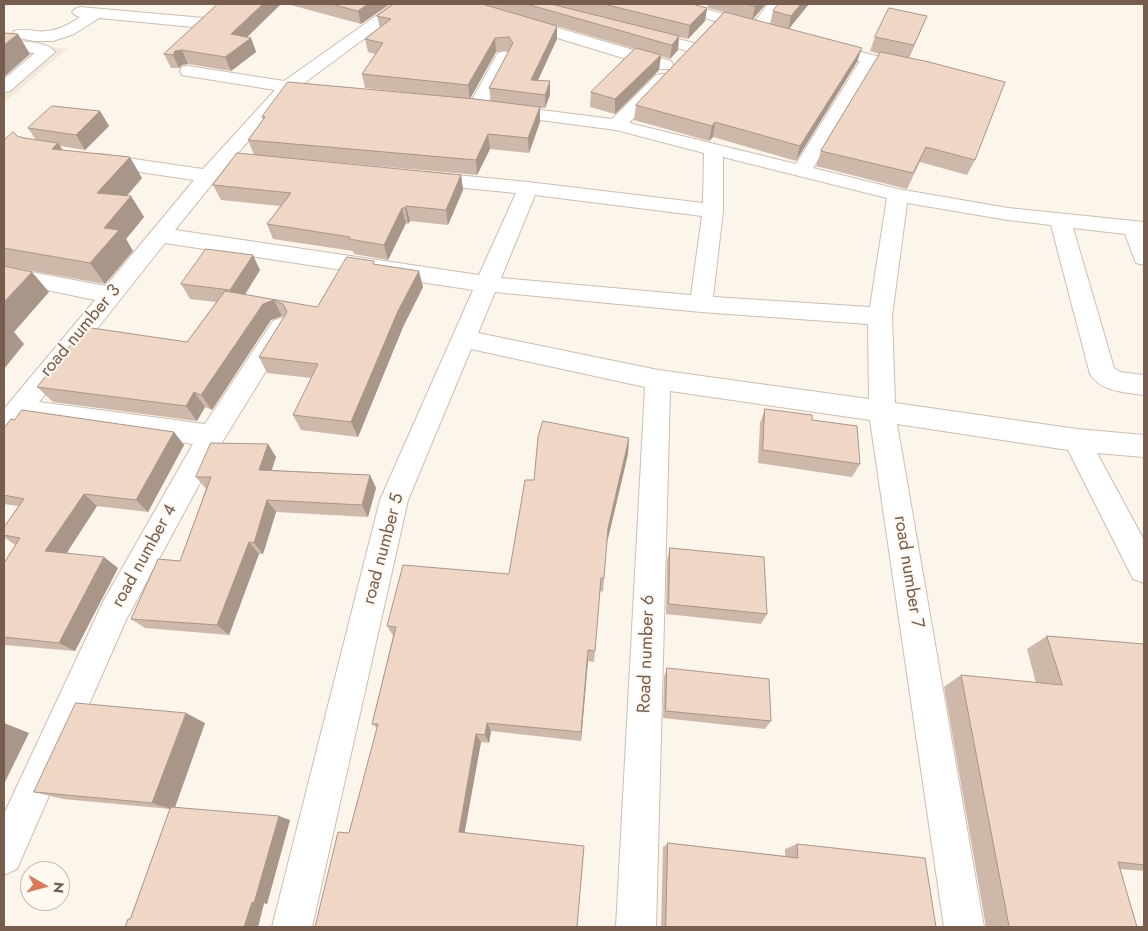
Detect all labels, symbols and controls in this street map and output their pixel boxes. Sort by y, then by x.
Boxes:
street label: road number 3 [36,280,126,382]
street label: road number 5 [359,491,409,607]
street label: road number 4 [108,501,182,611]
street label: road number 7 [888,514,928,630]
street label: Road number 6 [634,594,660,714]
north arrow [20,861,70,911]
text: N [48,881,69,894]

